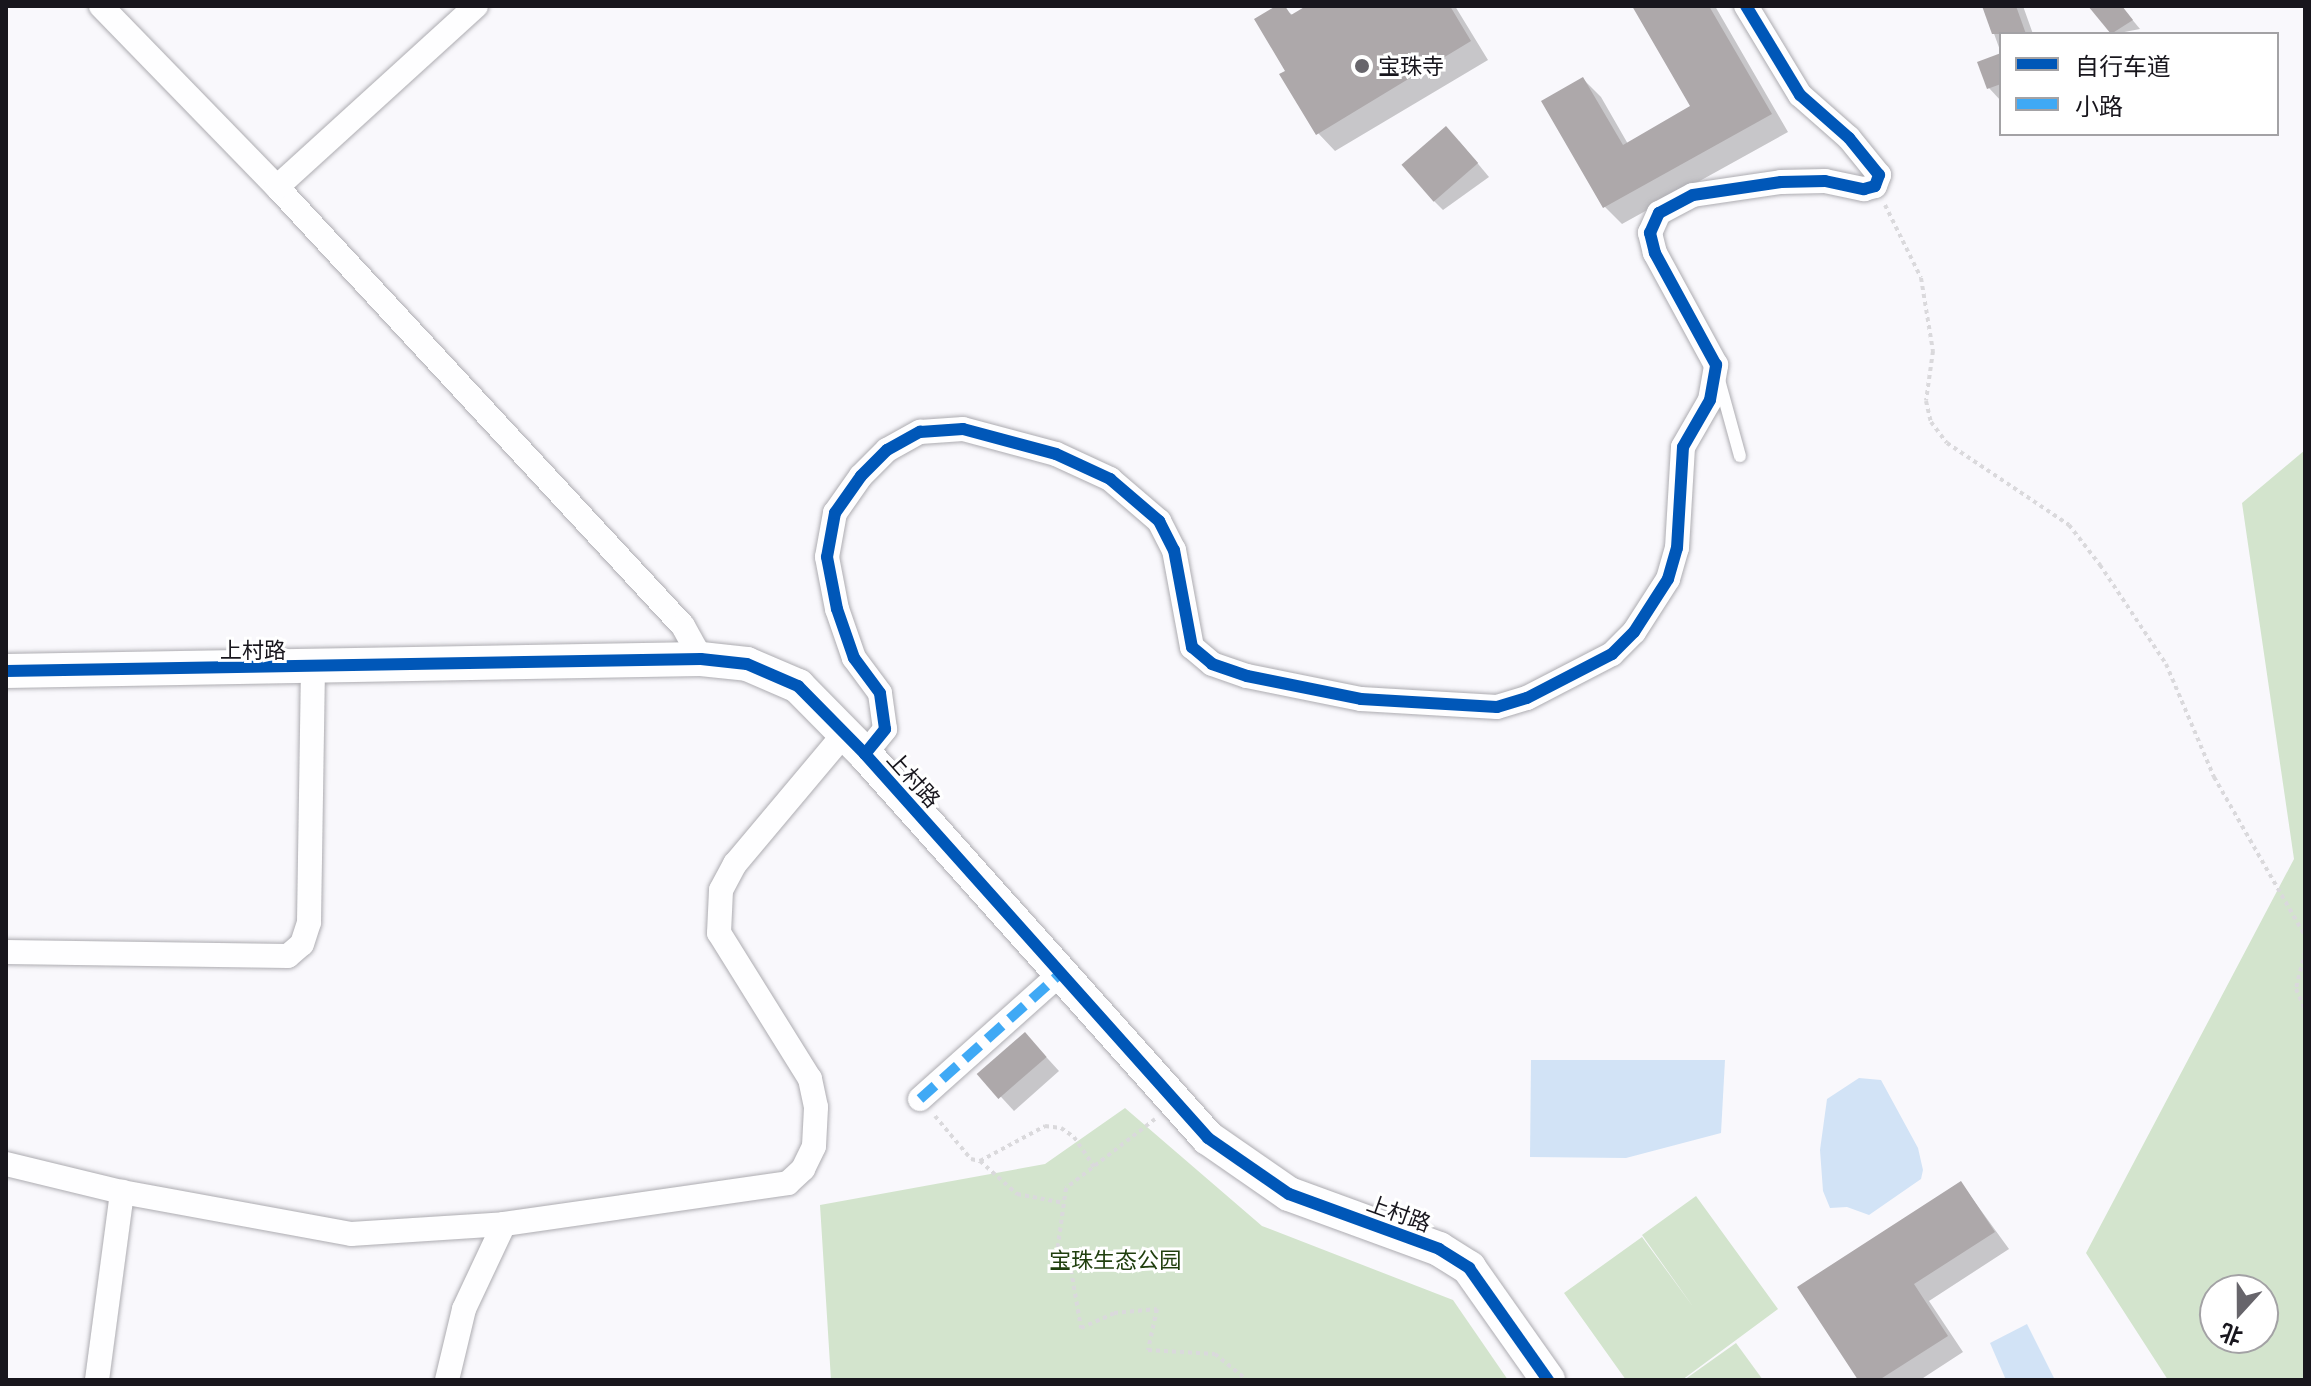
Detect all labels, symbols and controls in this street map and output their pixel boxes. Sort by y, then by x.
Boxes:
legend [1999,32,2279,136]
place label: 宝珠寺 [1378,53,1444,79]
text: 自行车道 [2075,53,2171,80]
marker: 宝珠寺 [1353,57,1371,75]
text: 小路 [2075,93,2123,120]
street label: 上村路 [220,637,286,663]
street label: 上村路 [882,746,946,812]
street label: 上村路 [1363,1189,1435,1237]
park label: 宝珠生态公园 [1049,1247,1181,1273]
north arrow [2199,1274,2279,1354]
text: 北 [2216,1319,2246,1351]

